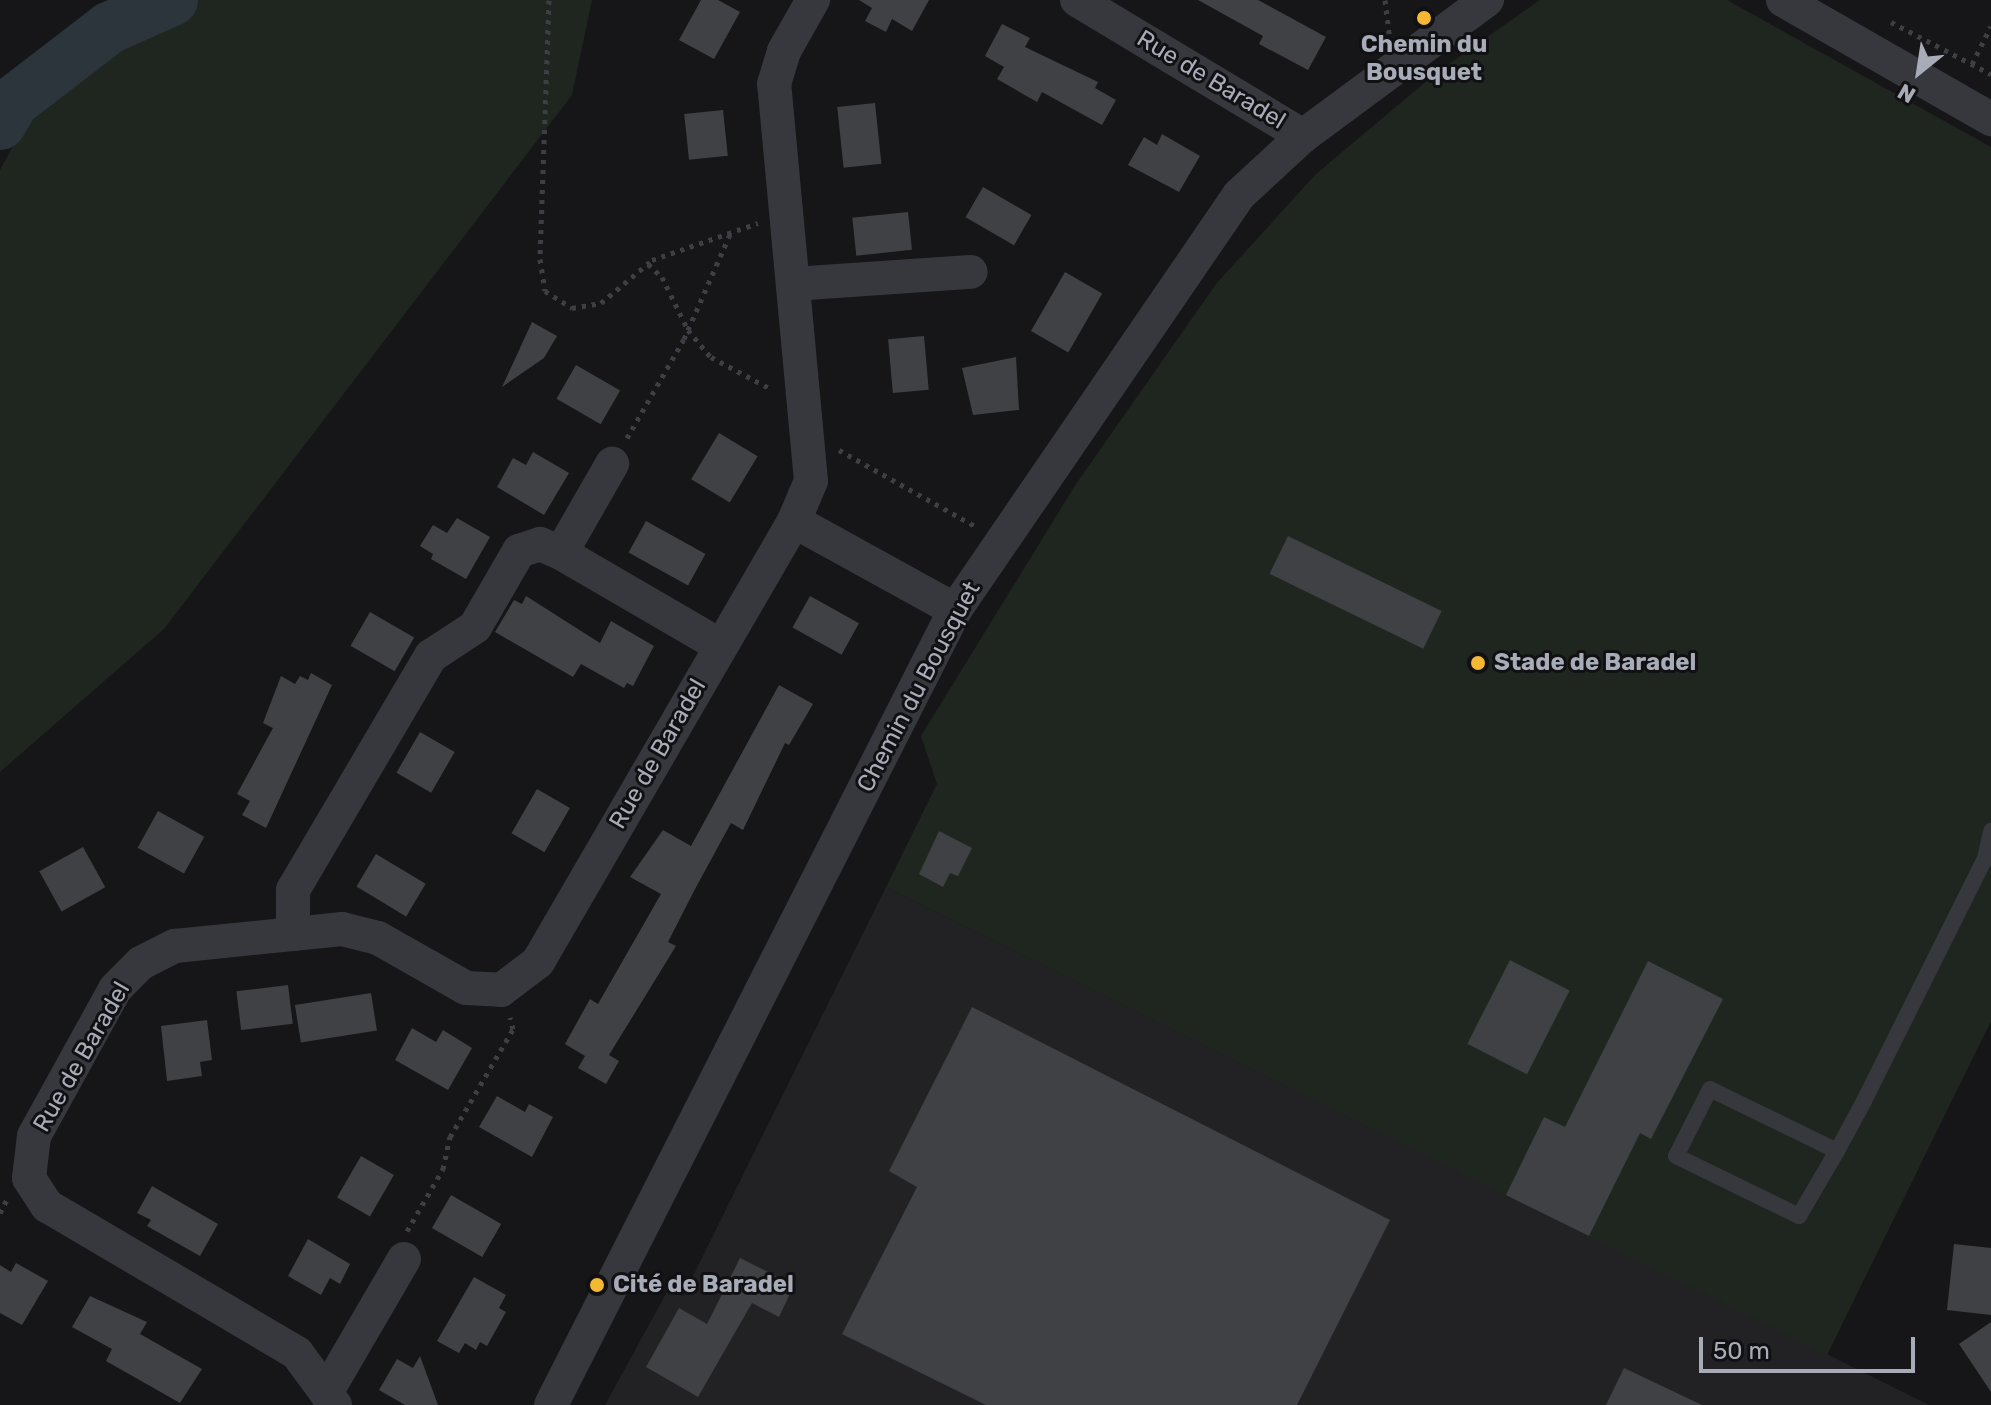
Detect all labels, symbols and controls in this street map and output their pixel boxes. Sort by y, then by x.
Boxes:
marker: Chemin du Bousquet [1415,9,1433,27]
street label: Rue de Baradel [1132,24,1290,136]
place label: Chemin du Bousquet [1361,31,1487,87]
north arrow [1879,32,1959,112]
text: N [1893,78,1920,109]
street label: Chemin du Bousquet [851,577,987,797]
place label: Stade de Baradel [1494,649,1696,677]
marker: Stade de Baradel [1469,654,1487,672]
street label: Rue de Baradel [604,674,712,834]
street label: Rue de Baradel [28,977,136,1137]
place label: Cité de Baradel [613,1271,794,1299]
marker: Cité de Baradel [588,1276,606,1294]
scale bar [1703,1321,1919,1371]
text: 50 m [1713,1337,1770,1365]

